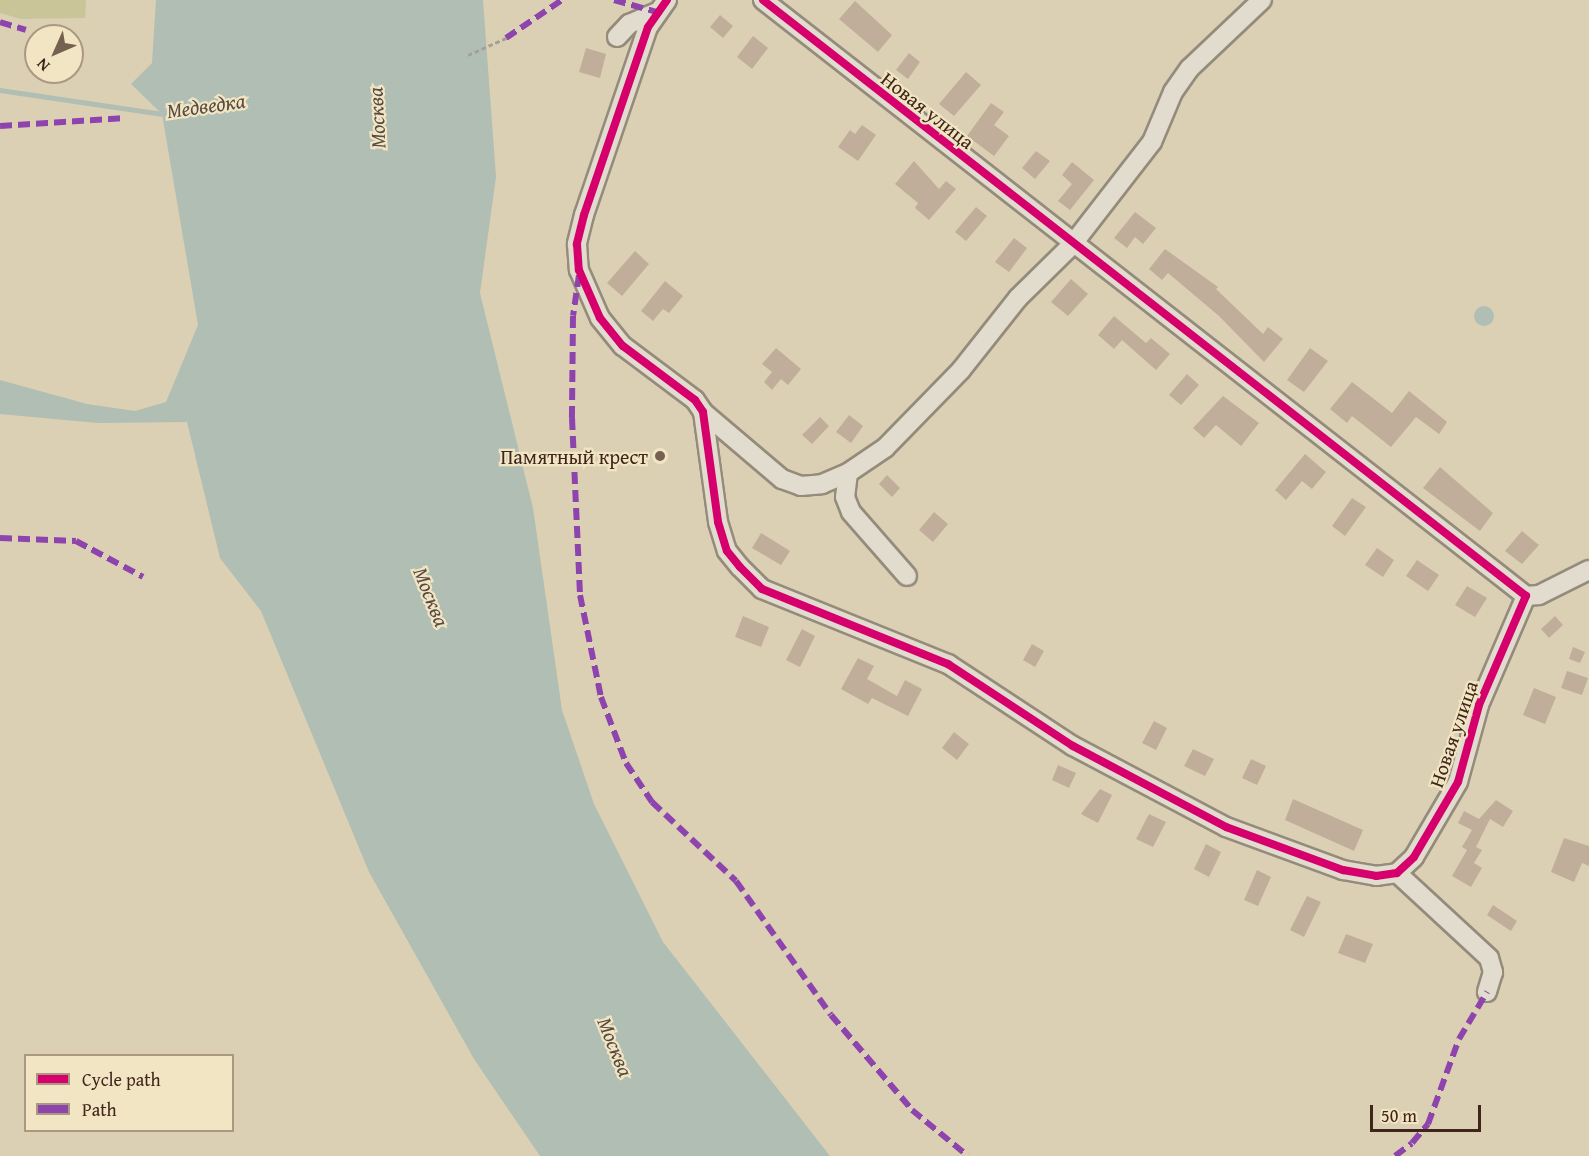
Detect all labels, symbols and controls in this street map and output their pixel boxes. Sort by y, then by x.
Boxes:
north arrow [24,24,84,84]
text: N [30,53,55,78]
street label: Новая улица [877,66,979,154]
water label: Москва [363,87,391,149]
water label: Медведка [165,88,247,124]
place label: Памятный крест [500,444,648,468]
marker: Памятный крест [653,449,667,463]
water label: Москва [408,564,454,630]
street label: Новая улица [1424,677,1482,791]
water label: Москва [592,1014,638,1080]
legend [24,1054,234,1132]
text: Cycle path [82,1066,161,1093]
scale bar [1373,1093,1484,1131]
text: Path [82,1096,117,1123]
text: 50 m [1381,1102,1417,1129]

